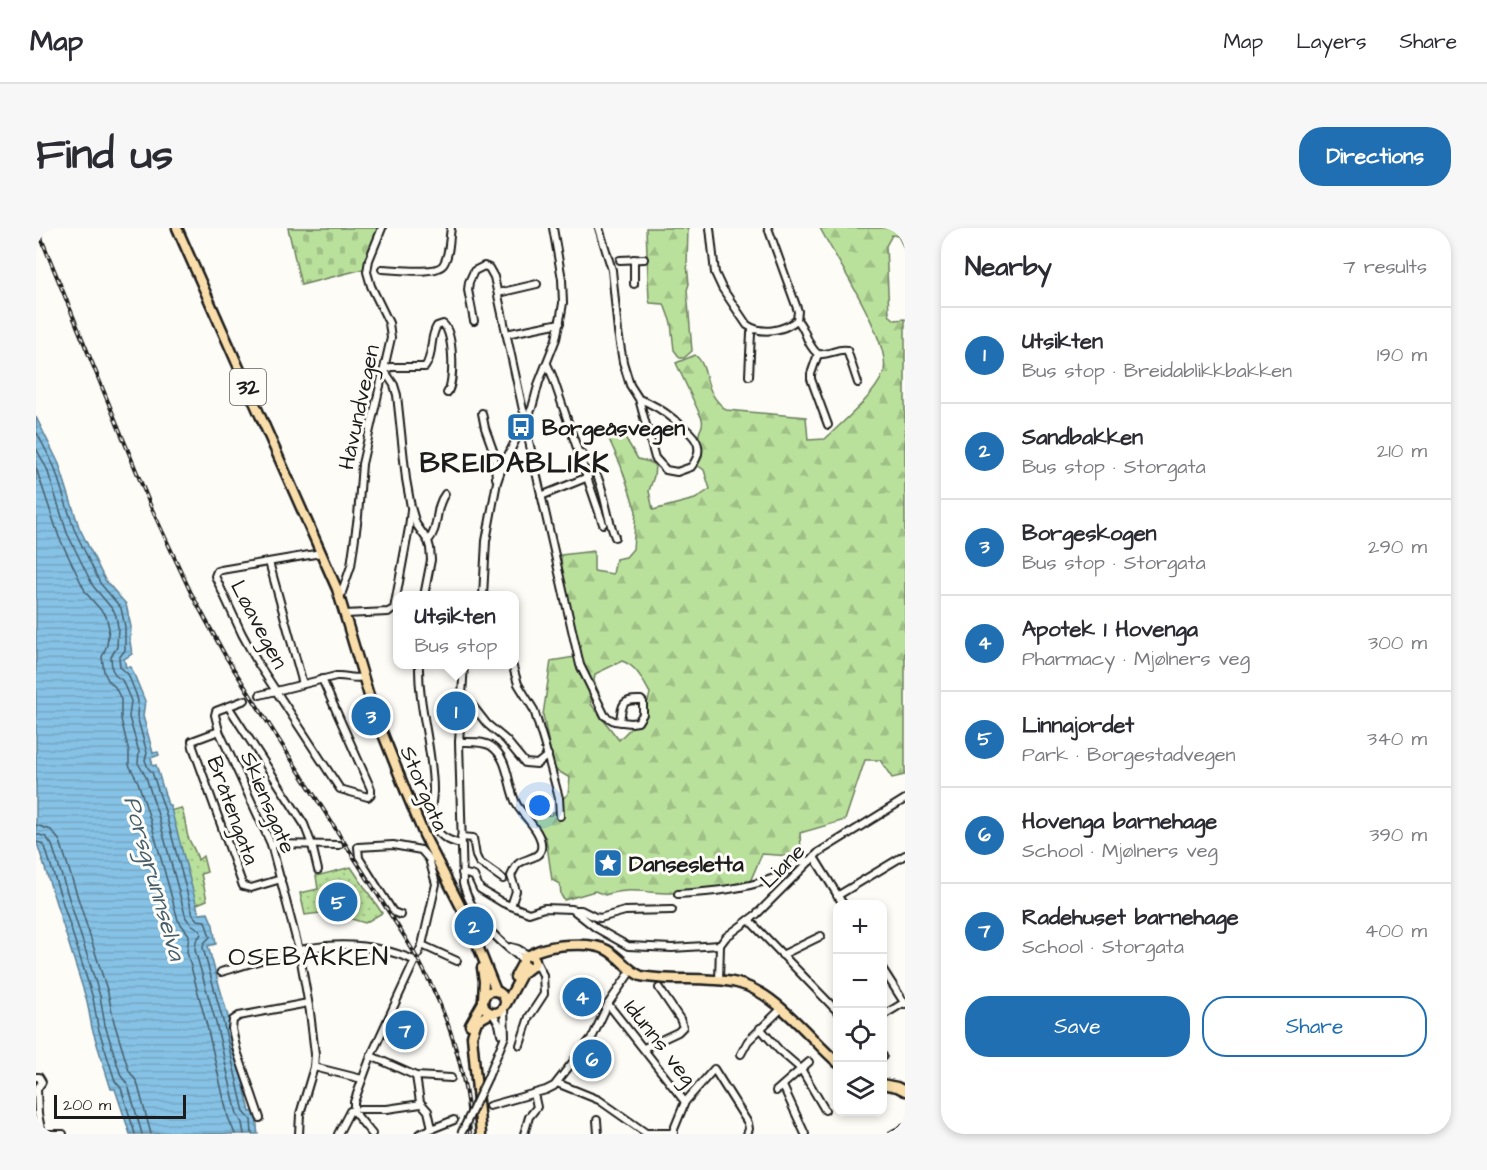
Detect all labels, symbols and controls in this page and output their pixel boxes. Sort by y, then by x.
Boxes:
text: Map [30,22,83,61]
text: Map [1223,27,1263,56]
text: Layers [1296,27,1366,56]
text: Share [1399,27,1457,56]
text: Find us [36,127,173,185]
button: Directions [1299,127,1451,186]
text: Nearby [965,249,1052,285]
text: 7 results [1343,253,1427,281]
text: Utsikten [1022,326,1103,357]
text: 1 [983,341,986,369]
text: 190 m [1377,341,1427,369]
street label: Håvundvegen [331,342,389,473]
text: Bus stop · Breidablikkbakken [1022,357,1292,385]
road number: 32 [230,369,266,405]
bus stop icon: Borgeåsvegen [505,411,537,443]
place label: Borgeåsvegen [542,413,685,445]
text: Sandbakken [1022,422,1143,453]
text: 2 [979,437,990,465]
text: 210 m [1377,437,1427,465]
district label: BREIDABLIKK [420,444,610,483]
text: Bus stop · Storgata [1022,453,1206,481]
text: Borgeskogen [1022,518,1157,549]
text: 3 [979,533,990,561]
text: 290 m [1368,533,1427,561]
text: Bus stop · Storgata [1022,549,1206,577]
street label: Løavegen [221,575,295,675]
popup [393,591,519,669]
text: Utsikten [415,601,495,632]
text: Apotek 1 Hovenga [1022,614,1198,645]
text: 4 [978,629,991,657]
text: 300 m [1368,629,1427,657]
text: Bus stop [415,632,497,660]
text: Pharmacy · Mjølners veg [1022,645,1250,673]
pin: 1 [436,688,476,734]
pin: 3 [352,694,390,738]
text: Linnajordet [1022,710,1134,741]
text: 5 [977,725,992,753]
text: 340 m [1367,725,1427,753]
street label: Storgata [391,741,456,837]
text: Park · Borgestadvegen [1022,741,1236,769]
street label: Skiensgate [231,747,303,859]
street label: Bråtengata [198,752,267,869]
your location [525,791,554,820]
water label: Porsgrunnselva [113,792,194,966]
text: Hovenga barnehage [1022,806,1217,837]
text: 6 [978,821,991,849]
text: 390 m [1369,821,1427,849]
street label: Liane [753,836,813,896]
text: School · Mjølners veg [1022,837,1218,865]
place icon: Dansesletta [592,847,624,879]
place label: Dansesletta [629,849,745,880]
pin: 5 [318,880,358,924]
map controls [833,900,887,1116]
button: + [833,900,887,954]
text: Radehuset barnehage [1022,902,1239,933]
pin: 2 [454,904,494,948]
text: 7 [978,917,991,945]
text: 400 m [1365,917,1427,945]
text: School · Storgata [1022,933,1184,961]
district label: OSEBAKKEN [228,939,390,975]
button: − [833,954,887,1008]
pin: 4 [562,974,602,1020]
street label: Idunns veg [615,993,704,1093]
button: Save [965,996,1190,1057]
button: Share [1202,996,1427,1057]
pin: 7 [386,1008,424,1052]
button: locate [833,1008,887,1062]
pin: 6 [572,1036,612,1082]
button: layers [833,1062,887,1116]
scale bar [54,1092,186,1120]
text: 200 m [63,1094,111,1116]

